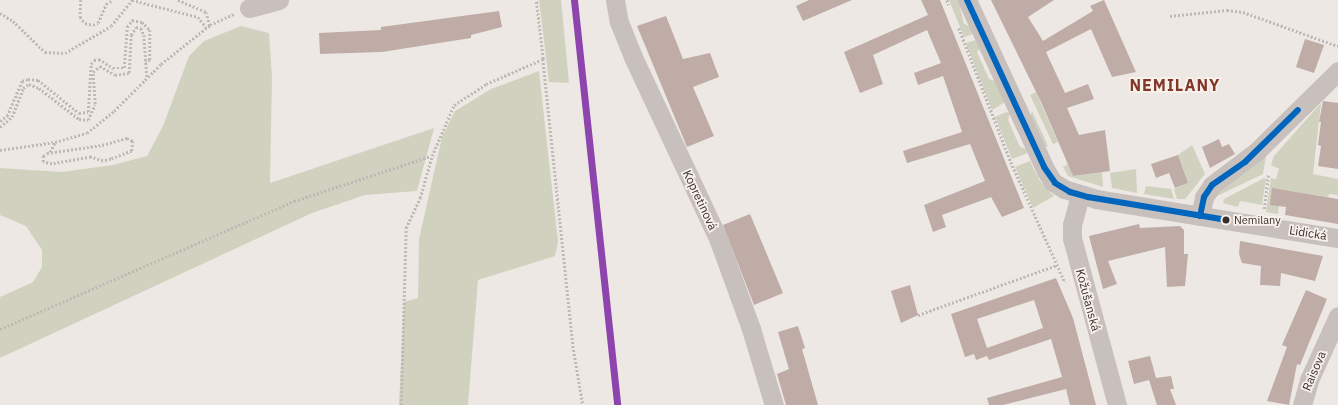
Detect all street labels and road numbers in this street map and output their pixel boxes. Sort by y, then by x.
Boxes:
street label: Kopretinová [680,168,720,232]
street label: Lidická [1288,223,1328,243]
street label: Kožušanská [1073,267,1103,333]
street label: Raisova [1299,349,1329,393]

